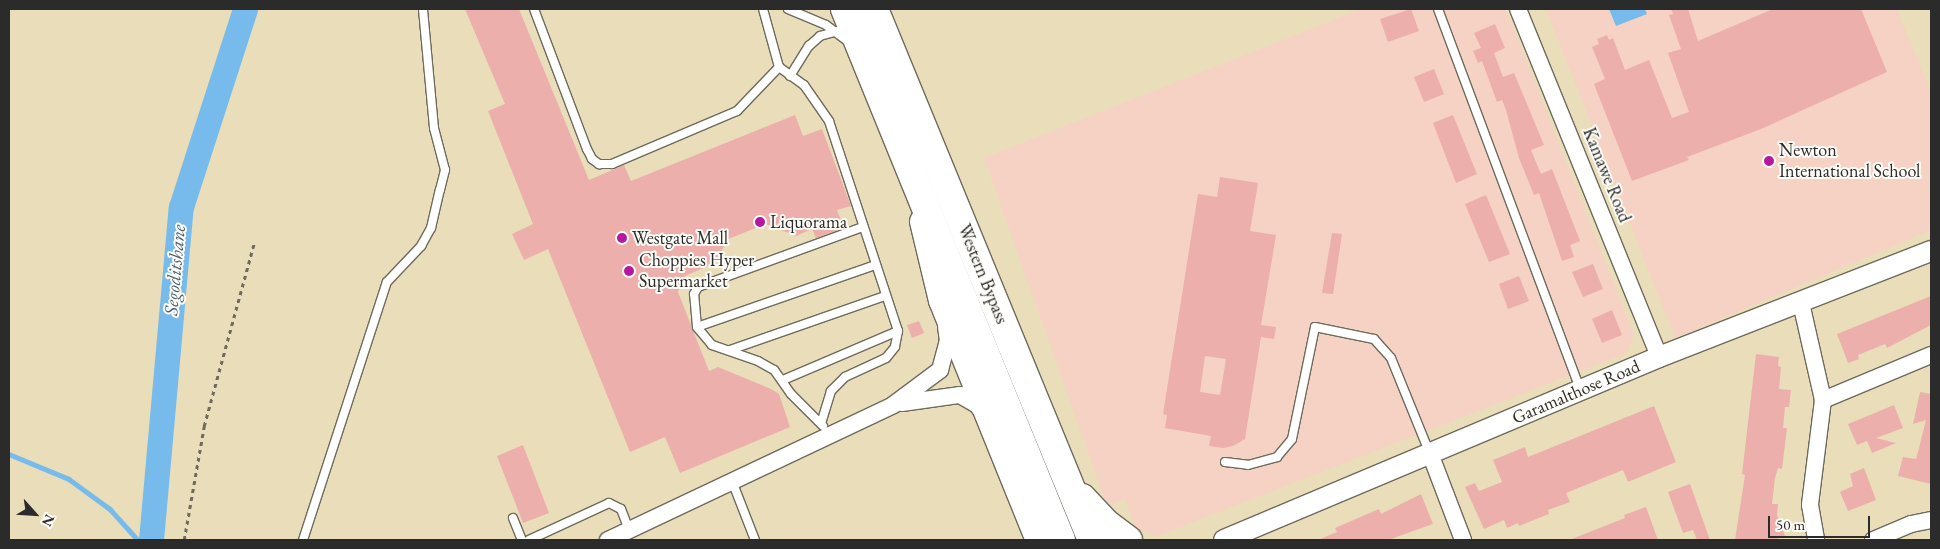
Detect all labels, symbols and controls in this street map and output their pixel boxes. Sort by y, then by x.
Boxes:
street label: Kamawe Road [1578,124,1636,226]
place label: Newton International School [1779,140,1920,182]
marker: Newton International School [1763,155,1775,167]
place label: Liquorama [770,211,847,233]
marker: Liquorama [754,216,766,228]
street label: Western Bypass [953,221,1013,327]
water label: Segoditshane [160,224,190,316]
place label: Westgate Mall [632,227,728,249]
marker: Westgate Mall [616,232,628,244]
place label: Choppies Hyper Supermarket [639,250,754,292]
marker: Choppies Hyper Supermarket [623,265,635,277]
street label: Garamalthose Road [1509,355,1643,429]
north arrow [10,489,60,539]
scale bar [1770,506,1872,538]
text: N [38,512,59,530]
text: 50 m [1776,515,1805,534]

